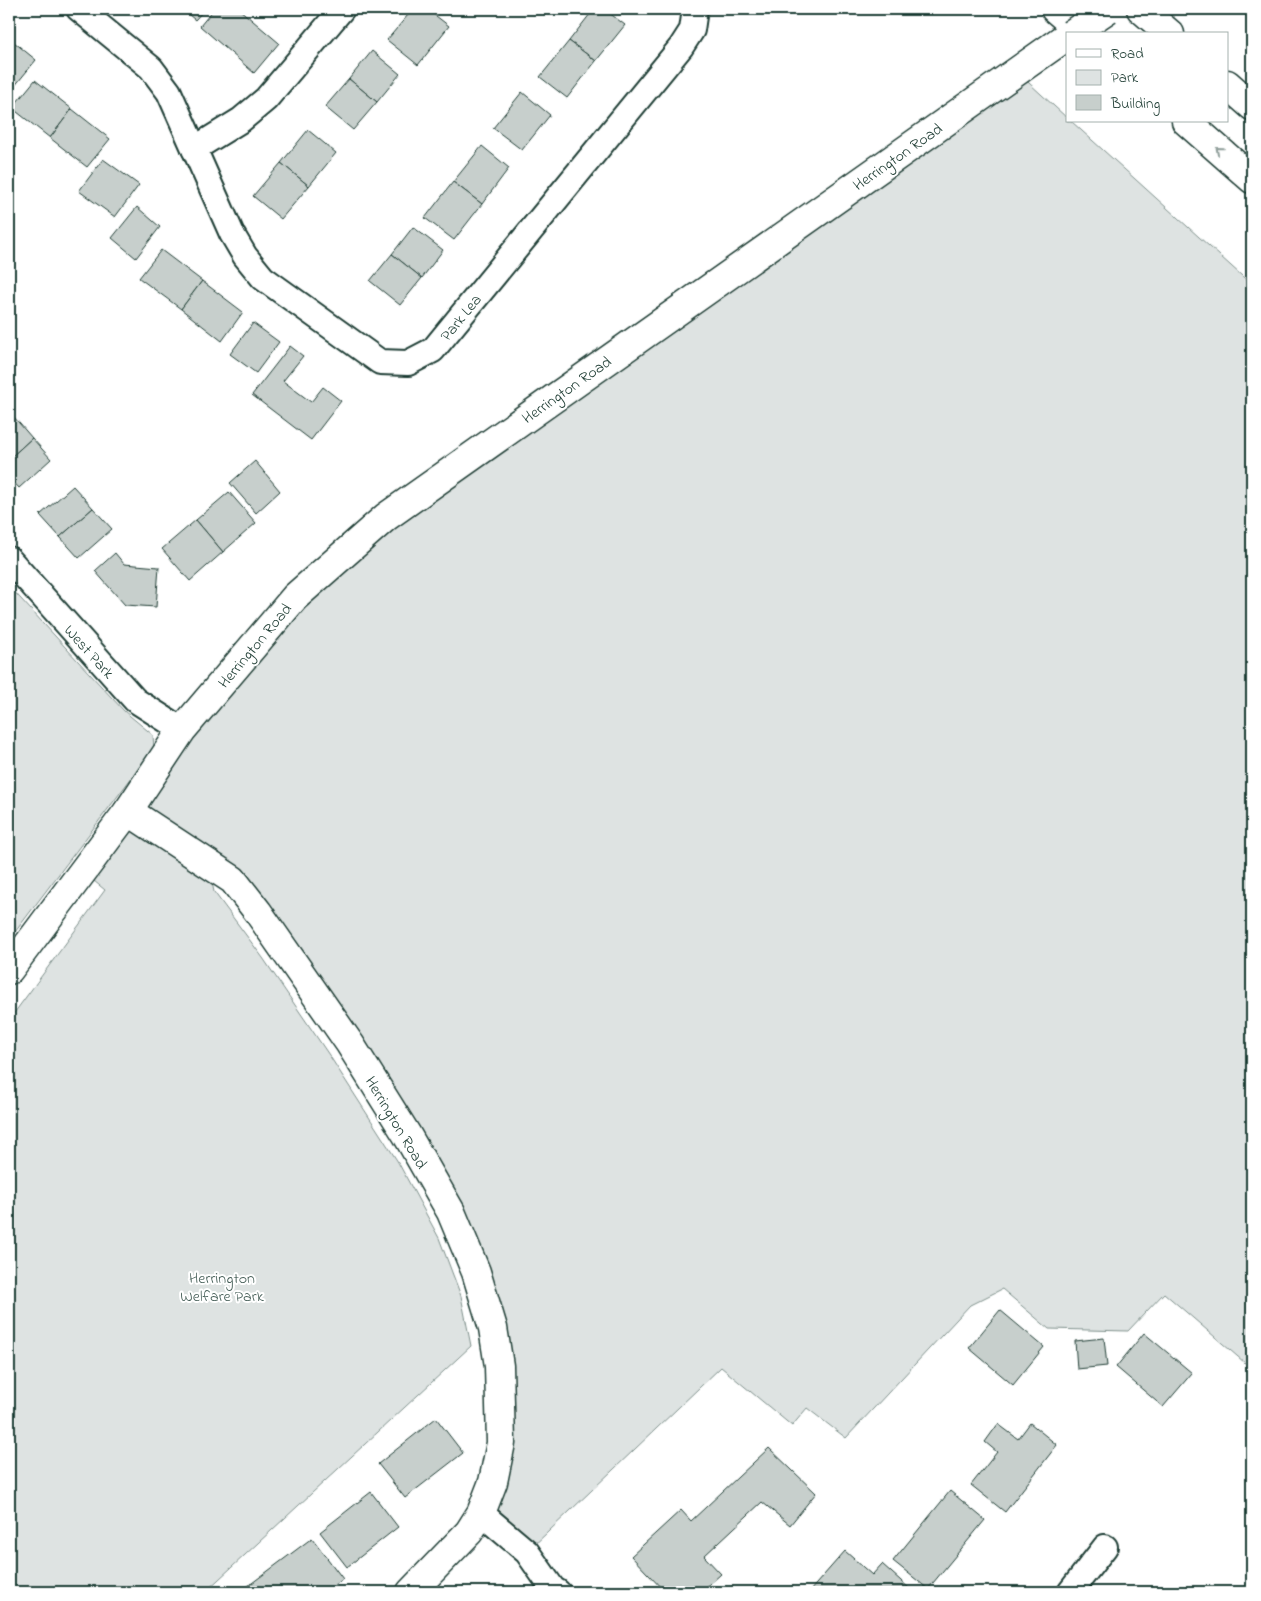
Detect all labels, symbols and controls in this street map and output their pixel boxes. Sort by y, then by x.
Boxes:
legend [1066,32,1228,122]
text: Road [1111,43,1144,65]
text: Park [1111,67,1139,89]
text: Building [1110,93,1160,116]
street label: Herrington Road [848,118,948,198]
one-way arrow [1216,147,1225,156]
street label: Park Lea [435,289,488,347]
street label: Herrington Road [517,351,617,431]
street label: Herrington Road [213,598,298,694]
street label: West Park [58,620,120,686]
street label: Herrington Road [358,1072,433,1174]
park label: Herrington Welfare Park [180,1267,265,1309]

